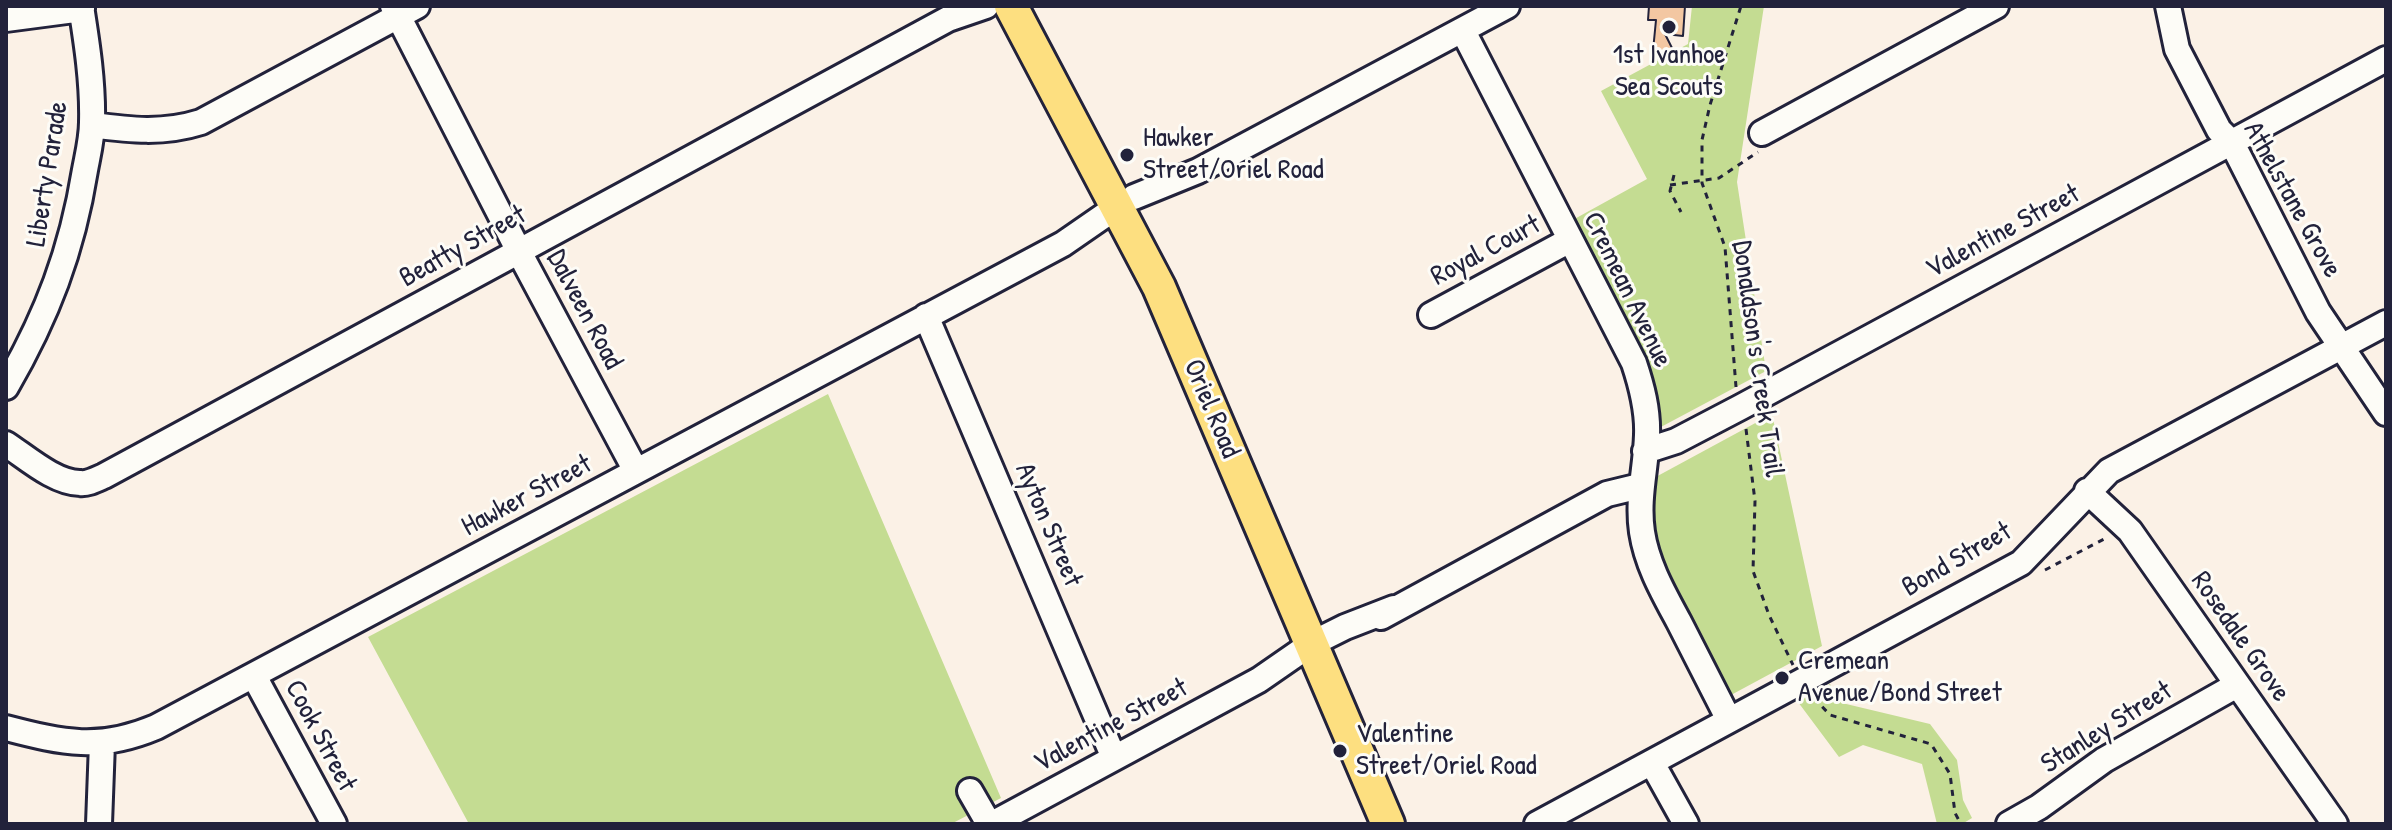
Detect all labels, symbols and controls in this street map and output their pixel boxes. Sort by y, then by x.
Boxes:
marker: 1st Ivanhoe Sea Scouts [1660,18,1678,36]
place label: 1st Ivanhoe Sea Scouts [1613,39,1725,105]
street label: Liberty Parade [20,99,76,249]
street label: Athelstane Grove [2235,116,2349,284]
place label: Hawker Street/Oriel Road [1143,122,1324,188]
marker: Hawker Street/Oriel Road [1118,146,1136,164]
street label: Valentine Street [1920,177,2086,287]
street label: Beatty Street [394,199,532,295]
street label: Cremean Avenue [1575,207,1679,373]
street label: Royal Court [1426,208,1546,294]
street label: Donaldson's Creek Trail [1724,239,1790,479]
street label: Dalveen Road [539,245,629,375]
street label: Oriel Road [1175,355,1247,463]
street label: Hawker Street [456,448,598,544]
street label: Ayton Street [1007,458,1089,592]
street label: Bond Street [1896,515,2018,605]
street label: Rosedale Grove [2183,566,2297,708]
place label: Cremean Avenue/Bond Street [1798,645,2002,711]
marker: Cremean Avenue/Bond Street [1773,669,1791,687]
street label: Valentine Street [1028,671,1194,781]
street label: Stanley Street [2035,674,2179,782]
street label: Cook Street [277,675,363,797]
place label: Valentine Street/Oriel Road [1356,718,1537,784]
marker: Valentine Street/Oriel Road [1331,742,1349,760]

